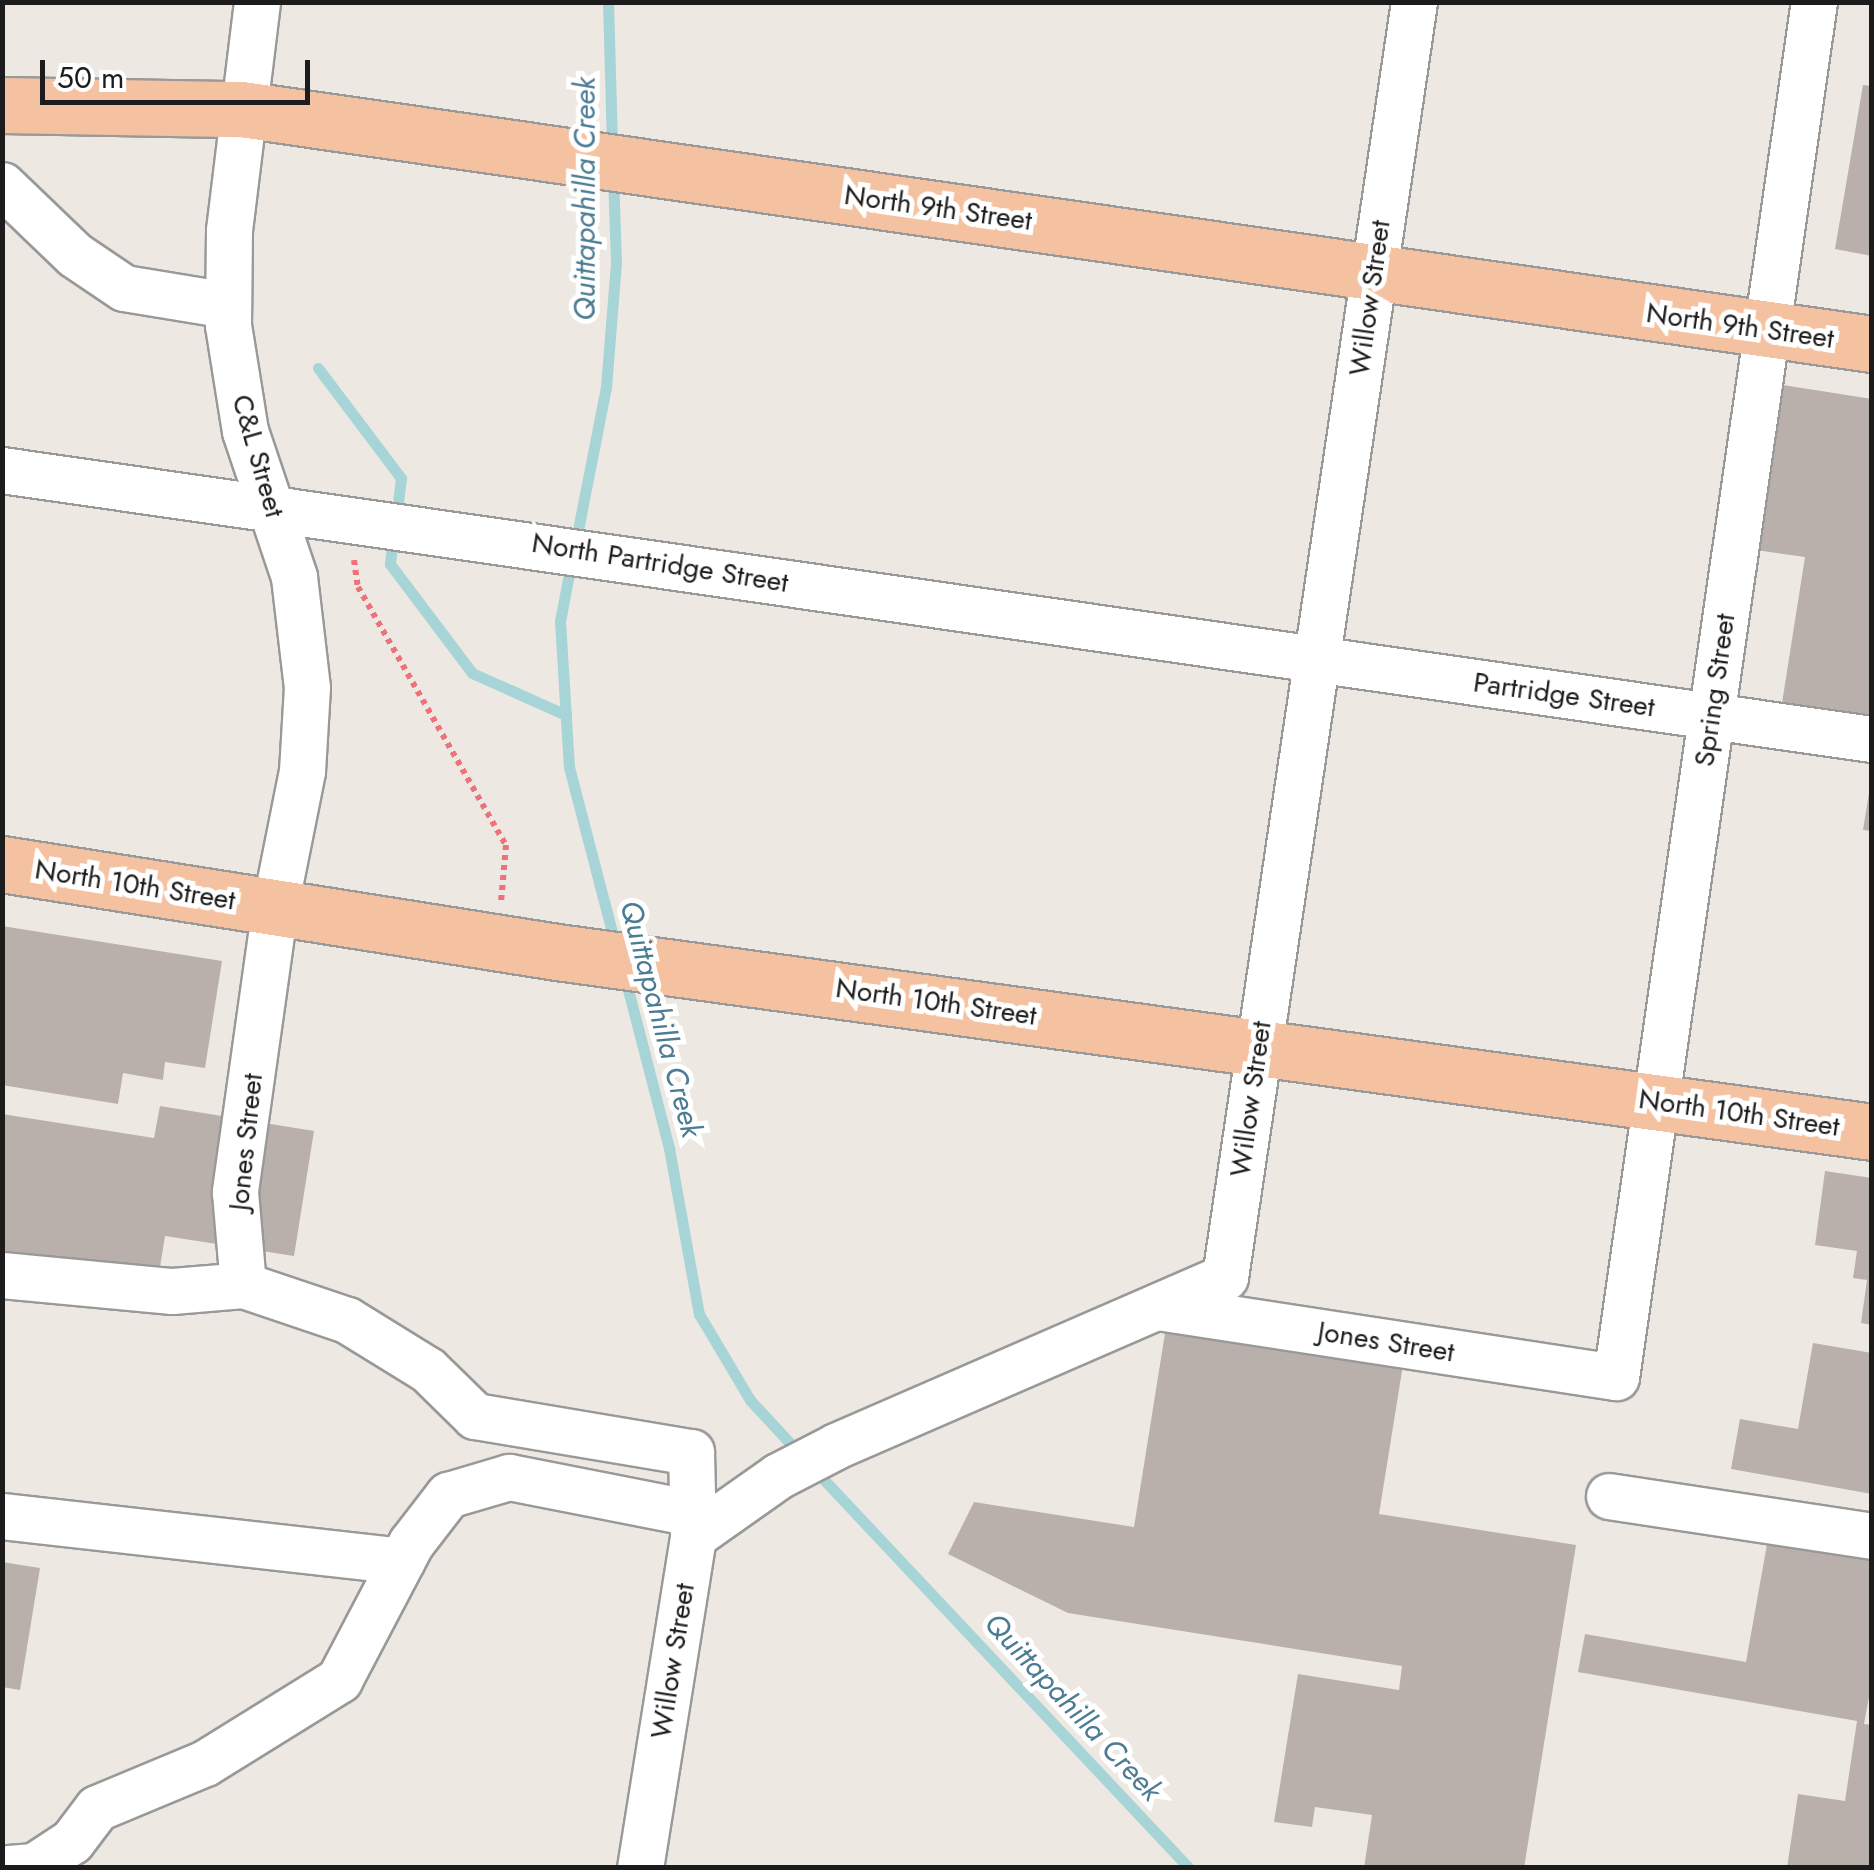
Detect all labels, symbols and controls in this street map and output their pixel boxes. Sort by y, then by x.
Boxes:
scale bar [45,40,315,102]
text: 50 m [57,56,124,99]
water label: Quittapahilla Creek [567,77,603,321]
street label: North 9th Street [842,178,1034,238]
street label: Willow Street [1342,218,1398,378]
street label: North 9th Street [1644,296,1836,356]
street label: C&L Street [225,391,291,521]
street label: North Partridge Street [529,526,791,600]
street label: Spring Street [1688,611,1742,769]
street label: Partridge Street [1471,666,1657,724]
street label: North 10th Street [32,853,238,917]
water label: Quittapahilla Creek [612,897,710,1141]
street label: North 10th Street [833,971,1039,1033]
street label: Willow Street [1223,1019,1279,1179]
street label: Jones Street [222,1072,270,1212]
street label: North 10th Street [1636,1082,1842,1144]
street label: Jones Street [1315,1315,1457,1369]
street label: Willow Street [644,1581,702,1741]
water label: Quittapahilla Creek [977,1606,1169,1808]

